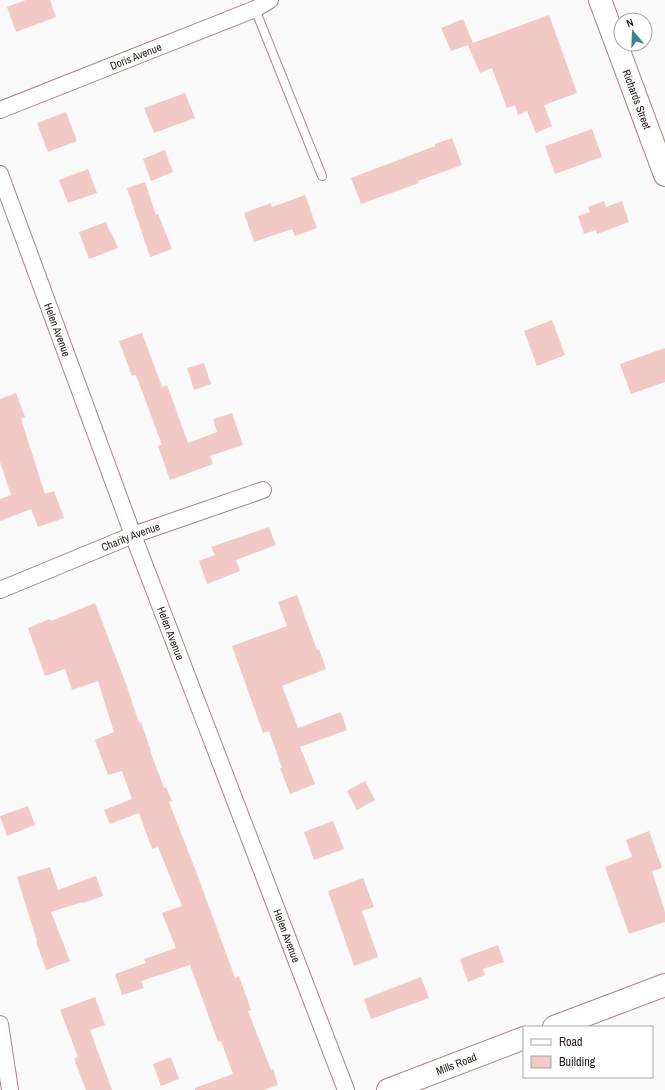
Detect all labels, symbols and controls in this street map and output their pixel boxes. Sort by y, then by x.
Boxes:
north arrow [613,12,653,52]
text: N [624,15,635,30]
street label: Doris Avenue [108,40,163,73]
street label: Richards Street [619,67,655,132]
street label: Helen Avenue [41,301,74,359]
street label: Charity Avenue [99,519,162,554]
street label: Helen Avenue [154,605,187,662]
street label: Helen Avenue [270,907,303,964]
legend [523,1026,653,1078]
text: Road [559,1034,583,1050]
street label: Mills Road [434,1050,479,1078]
text: Building [559,1054,596,1070]

